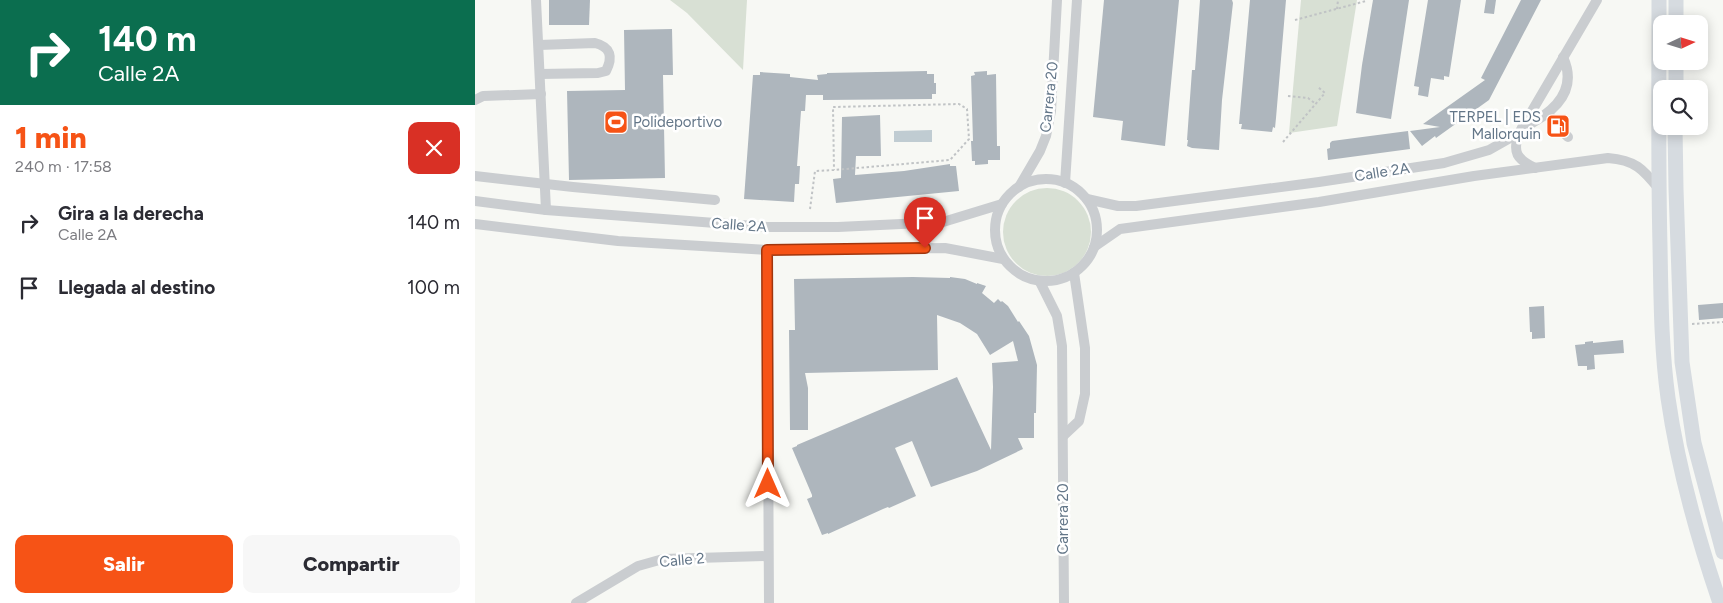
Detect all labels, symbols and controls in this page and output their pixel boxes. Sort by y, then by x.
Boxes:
north arrow [1653,15,1707,70]
map controls [1653,15,1708,135]
text: 140 m [98,18,196,60]
icon: right [15,20,80,85]
text: Calle 2A [98,60,179,87]
street label: Carrera 20 [1036,61,1062,133]
button: search [1653,80,1708,135]
place label: TERPEL | EDS Mallorquin [1449,108,1541,143]
sports icon: Polideportivo [603,109,629,135]
place label: Polideportivo [633,113,722,131]
fuel station icon: TERPEL | EDS Mallorquin [1545,113,1571,139]
text: 1 min [15,119,87,156]
button: close [408,122,460,174]
text: 240 m · 17:58 [15,157,112,176]
street label: Calle 2A [1353,159,1411,185]
pin [904,197,946,248]
text: Gira a la derecha [58,202,204,225]
icon: arrive [911,204,939,232]
icon: right [15,209,43,237]
text: 140 m [407,211,460,234]
street label: Calle 2A [711,214,767,236]
text: Calle 2A [58,225,117,244]
icon: arrive [15,274,43,302]
text: Llegada al destino [58,276,215,299]
text: 100 m [407,276,460,299]
position arrow [741,457,793,509]
street label: Carrera 20 [1054,483,1072,555]
button: Salir [15,535,233,593]
button: Compartir [243,535,460,593]
street label: Calle 2 [659,549,705,571]

